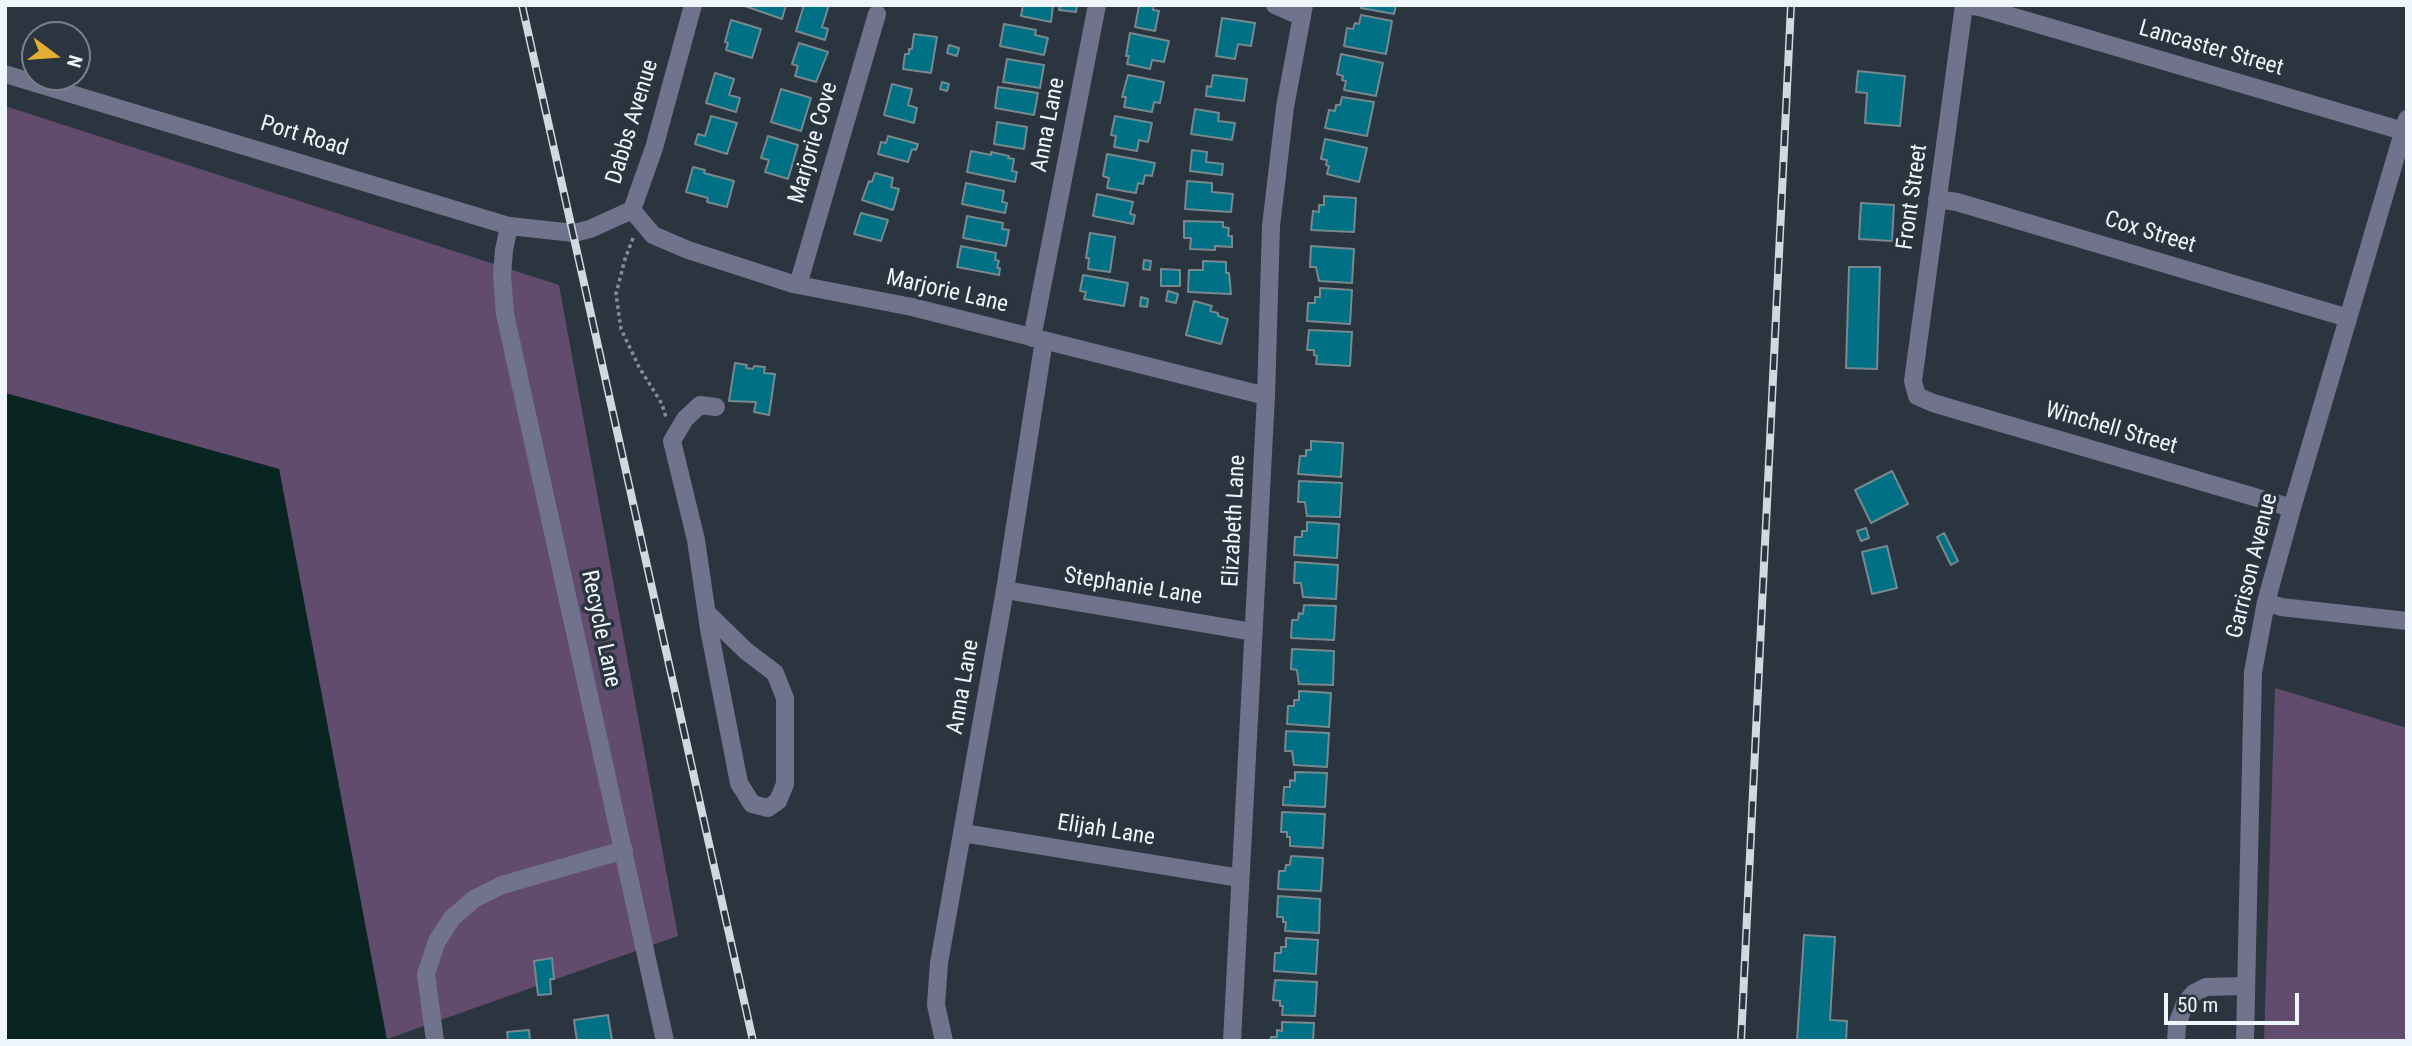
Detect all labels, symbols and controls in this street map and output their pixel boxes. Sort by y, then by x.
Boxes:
street label: Lancaster Street [2136,15,2286,83]
north arrow [21,21,91,91]
text: N [62,53,87,70]
street label: Dabbs Avenue [601,56,665,188]
street label: Anna Lane [1026,75,1072,175]
street label: Marjorie Cove [783,79,845,207]
street label: Port Road [257,111,351,163]
street label: Front Street [1892,142,1934,252]
street label: Cox Street [2101,206,2199,260]
street label: Marjorie Lane [883,265,1011,319]
street label: Winchell Street [2042,397,2180,461]
street label: Elizabeth Lane [1218,454,1252,588]
street label: Garrison Avenue [2222,491,2284,641]
street label: Stephanie Lane [1062,562,1204,612]
street label: Recycle Lane [574,568,626,690]
street label: Anna Lane [942,637,986,737]
street label: Elijah Lane [1055,810,1157,852]
scale bar [2167,979,2302,1023]
text: 50 m [2177,993,2218,1017]

